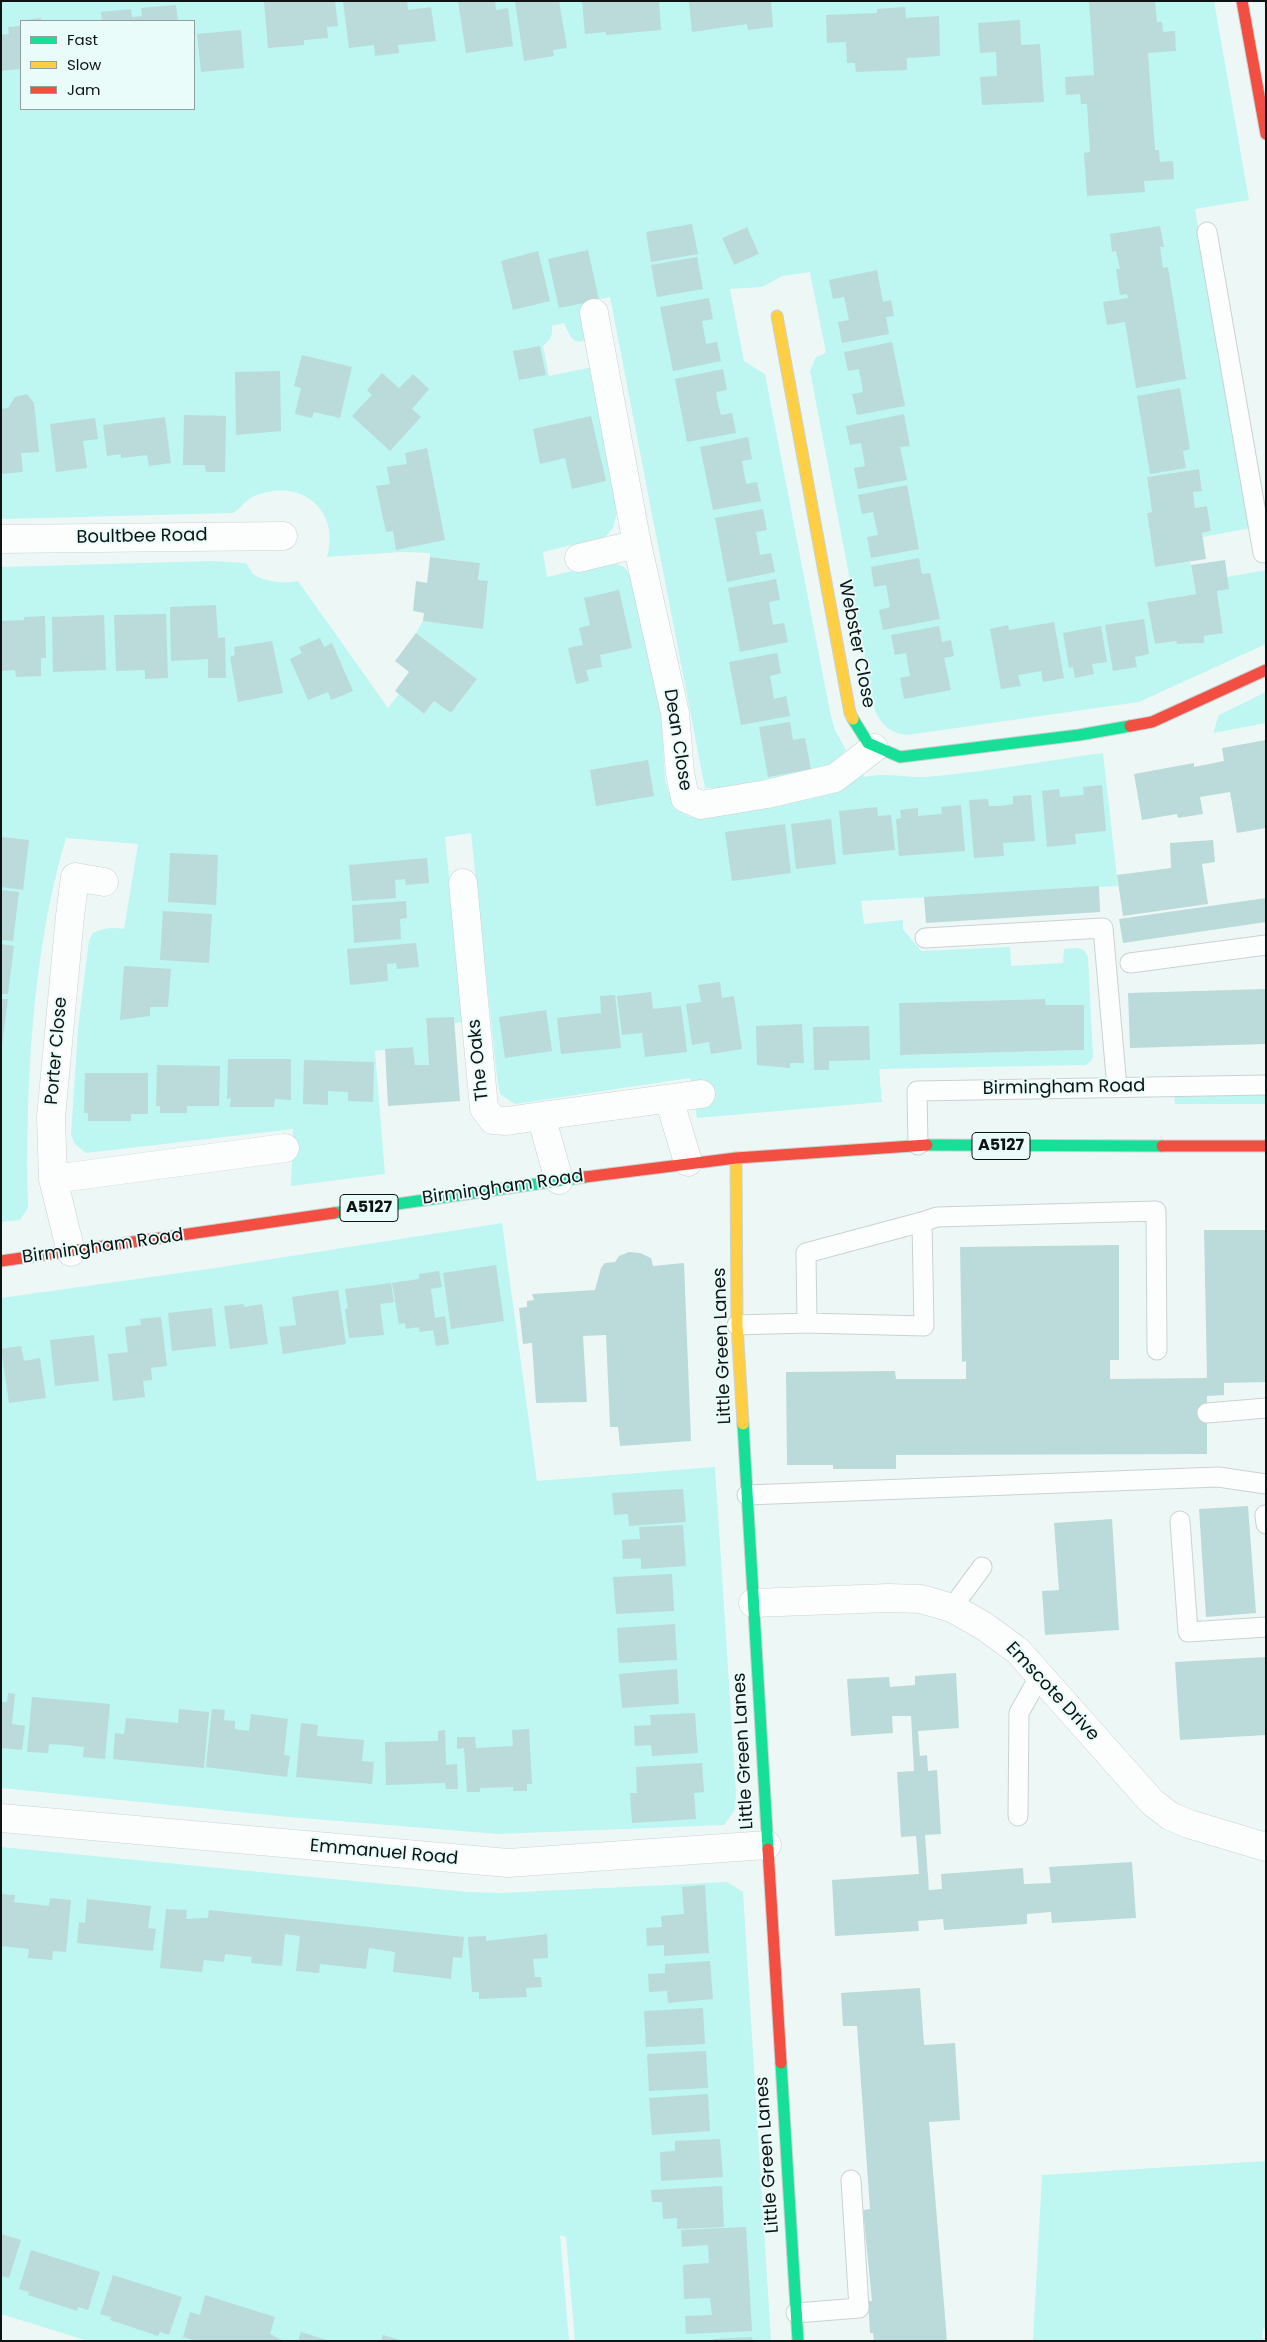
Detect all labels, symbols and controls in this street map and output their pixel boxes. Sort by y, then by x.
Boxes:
legend [20,20,195,110]
text: Fast [67,29,98,50]
text: Slow [67,54,101,75]
text: Jam [67,79,101,100]
street label: Boultbee Road [76,525,208,549]
street label: Webster Close [833,578,879,710]
street label: Dean Close [658,688,696,792]
street label: Porter Close [42,996,72,1106]
street label: The Oaks [464,1018,494,1102]
street label: Birmingham Road [982,1076,1146,1100]
road number: A5127 [972,1132,1030,1160]
street label: Birmingham Road [421,1166,585,1210]
road number: A5127 [340,1194,398,1222]
street label: Birmingham Road [21,1225,185,1269]
street label: Little Green Lanes [709,1267,737,1425]
street label: Emscote Drive [1001,1638,1103,1746]
street label: Little Green Lanes [729,1672,759,1830]
street label: Emmanuel Road [309,1836,459,1870]
street label: Little Green Lanes [752,2076,784,2234]

